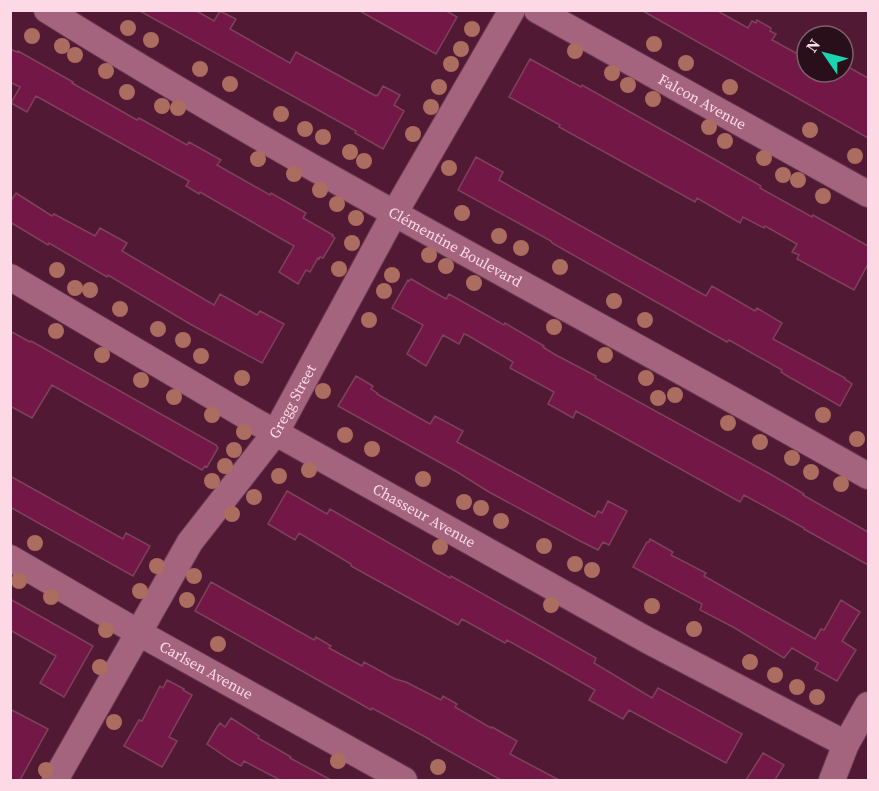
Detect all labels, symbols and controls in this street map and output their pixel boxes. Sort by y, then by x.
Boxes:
north arrow [795,24,855,84]
text: N [800,34,825,56]
street label: Falcon Avenue [655,68,751,134]
street label: Clémentine Boulevard [385,201,526,292]
street label: Gregg Street [264,360,321,443]
street label: Chasseur Avenue [369,478,480,552]
street label: Carlsen Avenue [156,635,257,704]

